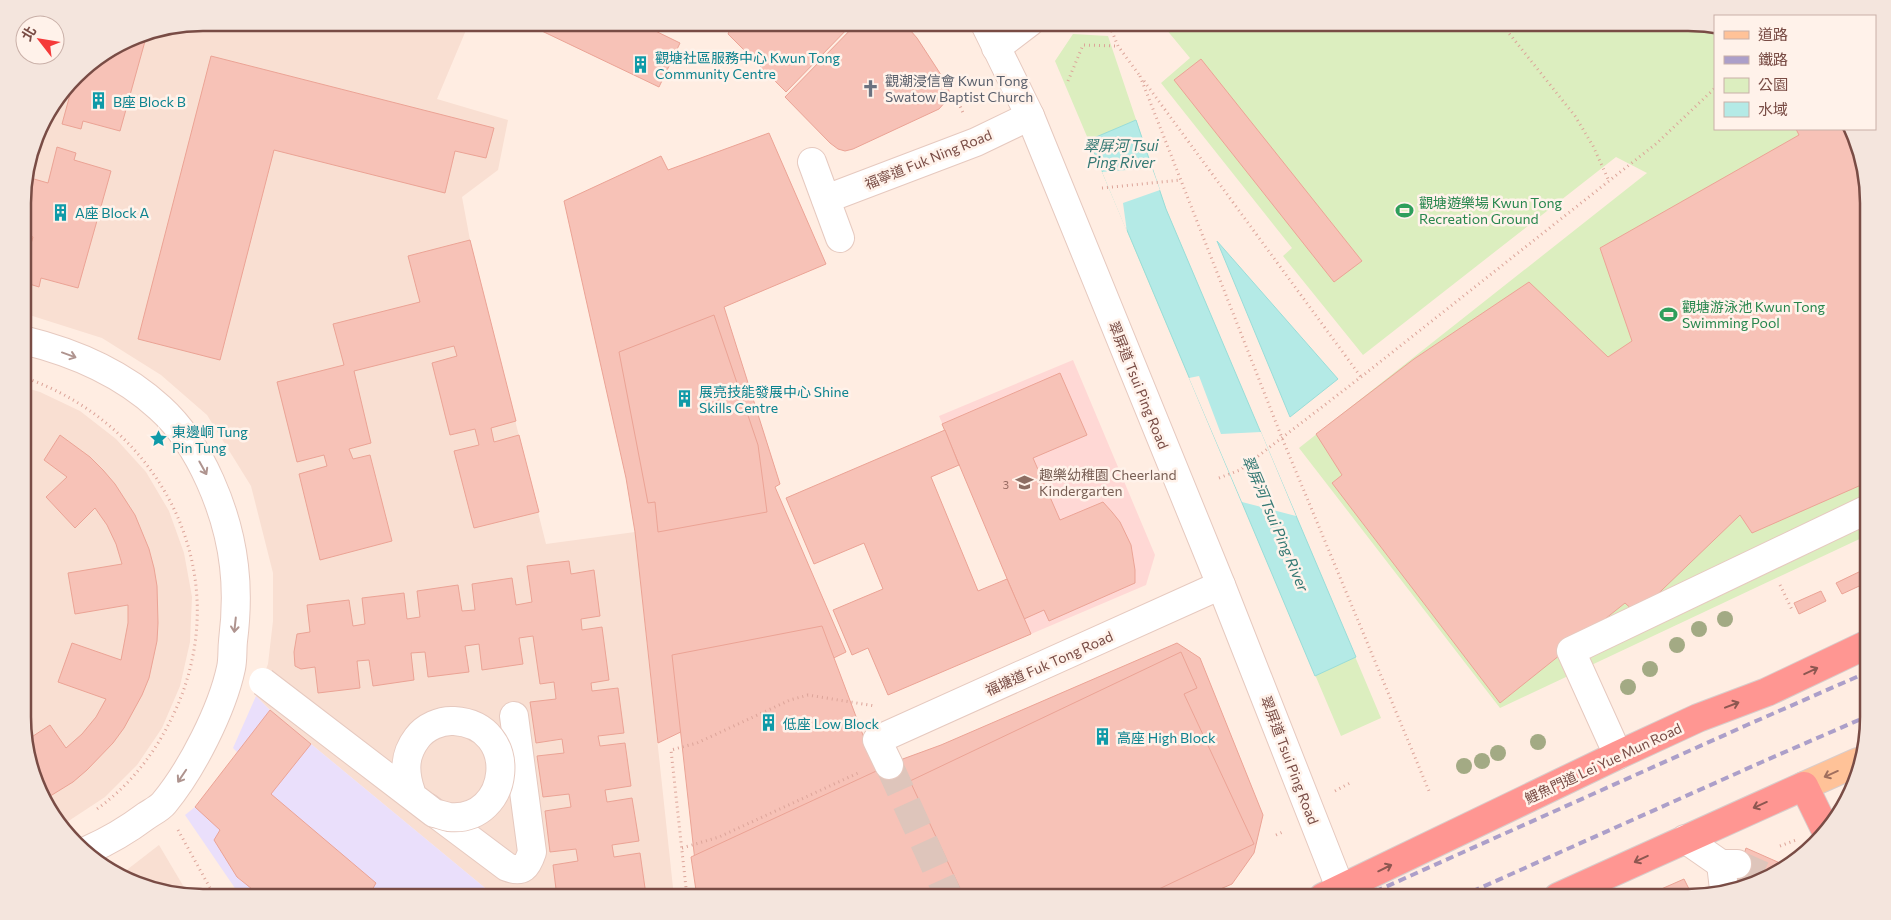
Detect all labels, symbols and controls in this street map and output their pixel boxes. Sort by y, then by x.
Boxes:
north arrow [15,15,65,65]
legend [1714,15,1876,130]
text: 北 [18,23,39,43]
text: 道路 [1758,25,1788,43]
place label: 觀塘社區服務中心 Kwun Tong Community Centre [655,49,841,82]
text: 鐵路 [1758,50,1788,68]
building icon: 觀塘社區服務中心 Kwun Tong Community Centre [631,55,651,75]
place label: 觀潮浸信會 Kwun Tong Swatow Baptist Church [885,72,1033,105]
text: 公園 [1758,75,1788,93]
church icon: 觀潮浸信會 Kwun Tong Swatow Baptist Church [861,78,881,98]
building icon: B座 Block B [89,91,109,111]
place label: B座 Block B [113,93,186,110]
text: 水域 [1758,100,1788,118]
street label: 福寧道 Fuk Ning Road [862,126,994,192]
water label: 翠屏河 Tsui Ping River [1083,136,1160,171]
place label: 觀塘遊樂場 Kwun Tong Recreation Ground [1419,194,1563,227]
sports icon: 觀塘遊樂場 Kwun Tong Recreation Ground [1395,200,1415,220]
building icon: A座 Block A [51,202,71,222]
place label: A座 Block A [75,204,149,221]
place label: 觀塘游泳池 Kwun Tong Swimming Pool [1682,298,1826,331]
sports icon: 觀塘游泳池 Kwun Tong Swimming Pool [1658,304,1678,324]
street label: 翠屏道 Tsui Ping Road [1106,319,1172,451]
one-way arrow [61,351,77,360]
place label: 展亮技能發展中心 Shine Skills Centre [699,383,849,416]
building icon: 展亮技能發展中心 Shine Skills Centre [675,389,695,409]
place label: 東邊峒 Tung Pin Tung [172,423,248,456]
place icon: 東邊峒 Tung Pin Tung [148,429,168,449]
water label: 翠屏河 Tsui Ping River [1239,452,1313,595]
one-way arrow [199,460,208,475]
place label: 趣樂幼稚園 Cheerland Kindergarten [1039,466,1177,499]
school or university icon: 趣樂幼稚園 Cheerland Kindergarten [1015,472,1035,492]
house number: 3 [1003,478,1009,491]
one-way arrow [230,617,240,633]
street label: 福塘道 Fuk Tong Road [983,627,1115,699]
one-way arrow [1803,666,1818,675]
street label: 翠屏道 Tsui Ping Road [1258,693,1322,827]
one-way arrow [1724,700,1739,709]
building icon: 低座 Low Block [759,713,779,733]
place label: 低座 Low Block [783,715,880,732]
street label: 鯉魚門道 Lei Yue Mun Road [1522,719,1684,807]
building icon: 高座 High Block [1093,727,1113,747]
place label: 高座 High Block [1117,729,1216,746]
one-way arrow [177,769,187,783]
one-way arrow [1824,769,1839,779]
one-way arrow [1753,801,1768,811]
one-way arrow [1634,855,1649,864]
one-way arrow [1377,863,1392,872]

